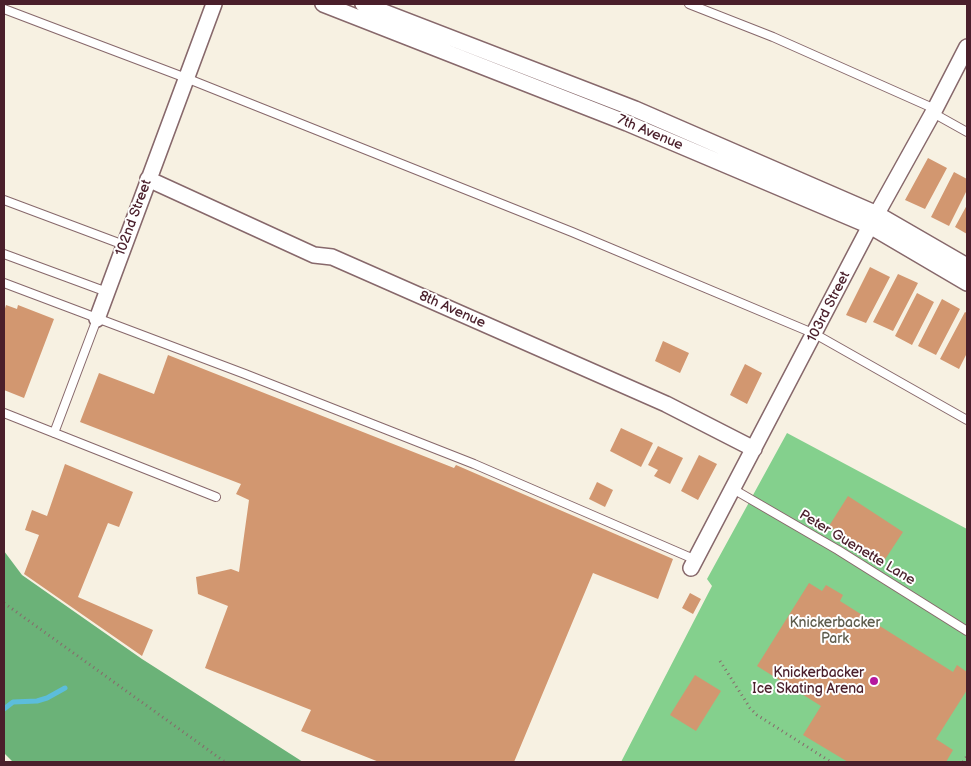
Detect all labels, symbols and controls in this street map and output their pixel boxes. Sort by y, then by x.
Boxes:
street label: 7th Avenue [615,112,685,154]
street label: 102nd Street [112,178,156,258]
street label: 103rd Street [804,269,854,345]
street label: 8th Avenue [416,288,488,332]
street label: Peter Guenette Lane [796,507,918,589]
park label: Knickerbacker Park [790,615,880,648]
place label: Knickerbacker Ice Skating Arena [752,665,864,698]
marker: Knickerbacker Ice Skating Arena [868,675,880,687]

